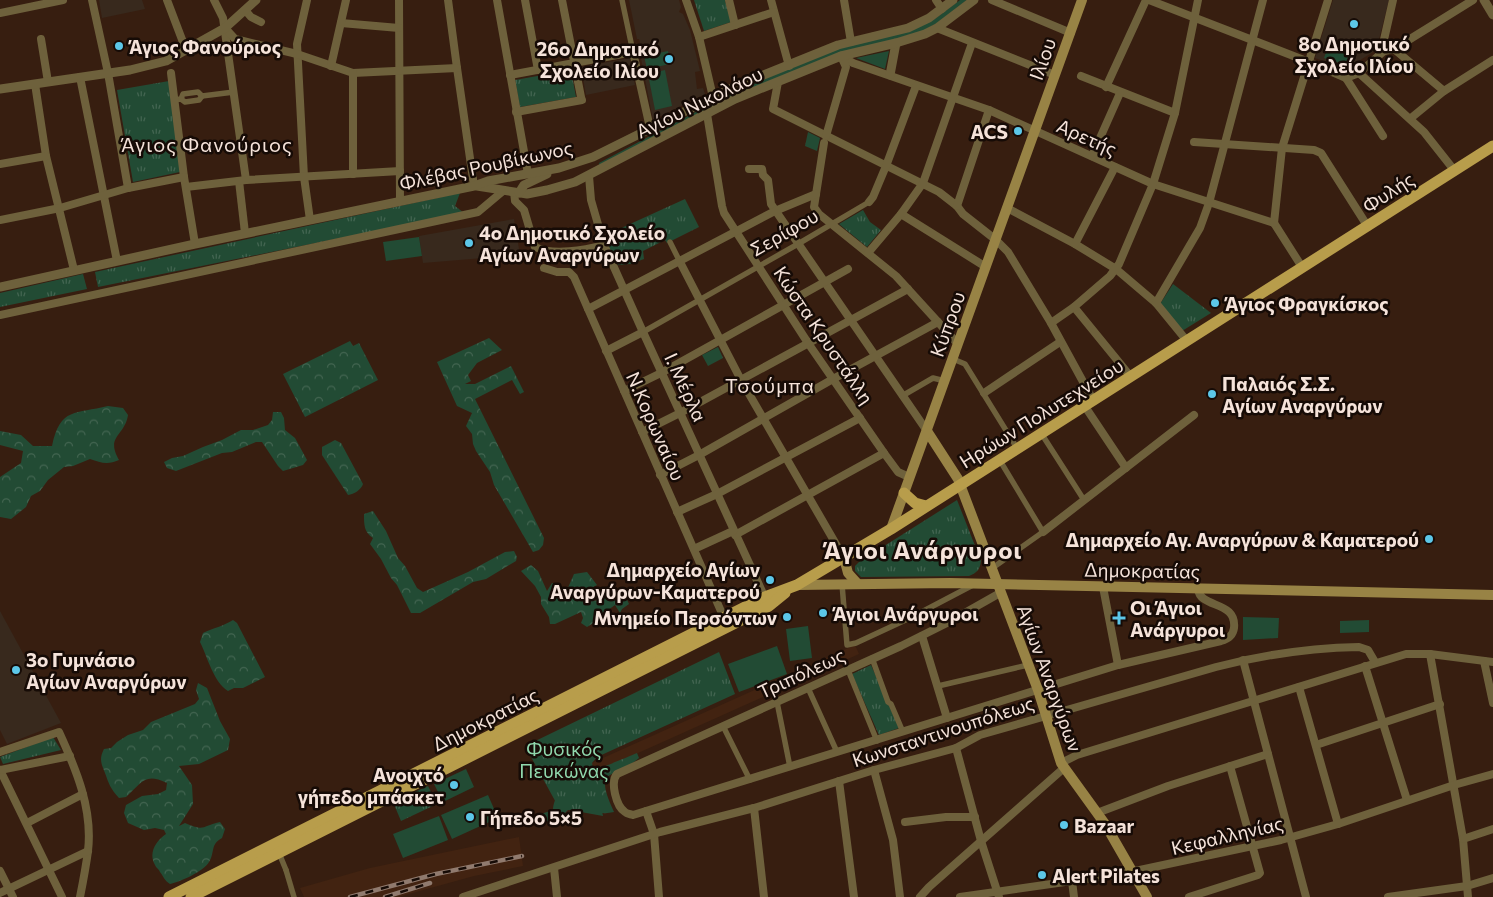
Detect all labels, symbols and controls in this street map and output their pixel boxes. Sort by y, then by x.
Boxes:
marker: 8ο Δημοτικό Σχολείο Ιλίου [1348,18,1360,30]
place label: 8ο Δημοτικό Σχολείο Ιλίου [1294,32,1414,77]
place label: Άγιος Φανούριος [128,35,281,58]
street label: Ιλίου [1024,35,1060,83]
place label: 26ο Δημοτικό Σχολείο Ιλίου [537,37,659,82]
marker: Άγιος Φανούριος [113,40,125,52]
marker: 26ο Δημοτικό Σχολείο Ιλίου [663,53,675,65]
street label: Αγίου Νικολάου [632,61,766,143]
street label: Αρετής [1053,114,1121,160]
place label: ACS [971,120,1008,143]
marker: ACS [1012,125,1024,137]
district label: Άγιος Φανούριος [120,132,293,156]
street label: Φλέβας Ρουβίκωνος [397,135,575,195]
street label: Φυλής [1358,167,1418,217]
street label: Σερίφου [746,203,822,261]
place label: 4ο Δημοτικό Σχολείο Αγίων Αναργύρων [479,221,665,266]
marker: 4ο Δημοτικό Σχολείο Αγίων Αναργύρων [463,237,475,249]
street label: Κώστα Κρυστάλλη [769,262,879,408]
street label: Κύπρου [925,288,969,360]
place label: Άγιος Φραγκίσκος [1224,292,1389,315]
marker: Άγιος Φραγκίσκος [1209,297,1221,309]
street label: Ι. Μέρλα [660,349,712,425]
street label: Ηρώων Πολυτεχνείου [955,353,1127,473]
street label: Ν.Κορωναίου [622,368,690,484]
place label: Παλαιός Σ.Σ. Αγίων Αναργύρων [1222,372,1382,417]
district label: Τσούμπα [725,373,815,397]
marker: Παλαιός Σ.Σ. Αγίων Αναργύρων [1206,388,1218,400]
place label: Δημαρχείο Αγ. Αναργύρων & Καματερού [1065,528,1419,551]
marker: Δημαρχείο Αγ. Αναργύρων & Καματερού [1423,533,1435,545]
district label: Άγιοι Ανάργυροι [822,535,1022,564]
street label: Δημοκρατίας [1084,557,1200,583]
place label: Δημαρχείο Αγίων Αναργύρων-Καματερού [550,558,760,603]
marker: Δημαρχείο Αγίων Αναργύρων-Καματερού [764,574,776,586]
place label: Οι Άγιοι Ανάργυροι [1130,596,1225,641]
street label: Αγίων Αναργύρων [1013,601,1087,755]
place label: Άγιοι Ανάργυροι [832,602,978,625]
place label: Μνημείο Περσόντων [594,606,777,629]
marker: Άγιοι Ανάργυροι [817,607,829,619]
marker: Μνημείο Περσόντων [781,611,793,623]
marker: Οι Άγιοι Ανάργυροι [1112,611,1126,625]
street label: Τριπόλεως [754,643,848,703]
place label: 3ο Γυμνάσιο Αγίων Αναργύρων [26,648,186,693]
marker: 3ο Γυμνάσιο Αγίων Αναργύρων [10,664,22,676]
street label: Δημοκρατίας [428,682,542,756]
street label: Κωνσταντινουπόλεως [849,691,1037,771]
park label: Φυσικός Πευκώνας [519,737,609,782]
place label: Ανοιχτό γήπεδο μπάσκετ [298,763,444,808]
marker: Ανοιχτό γήπεδο μπάσκετ [448,779,460,791]
place label: Γήπεδο 5×5 [480,806,582,829]
marker: Γήπεδο 5×5 [464,811,476,823]
street label: Κεφαλληνίας [1169,811,1285,859]
place label: Bazaar [1074,814,1134,837]
marker: Bazaar [1058,819,1070,831]
place label: Alert Pilates [1052,864,1160,887]
marker: Alert Pilates [1036,869,1048,881]

